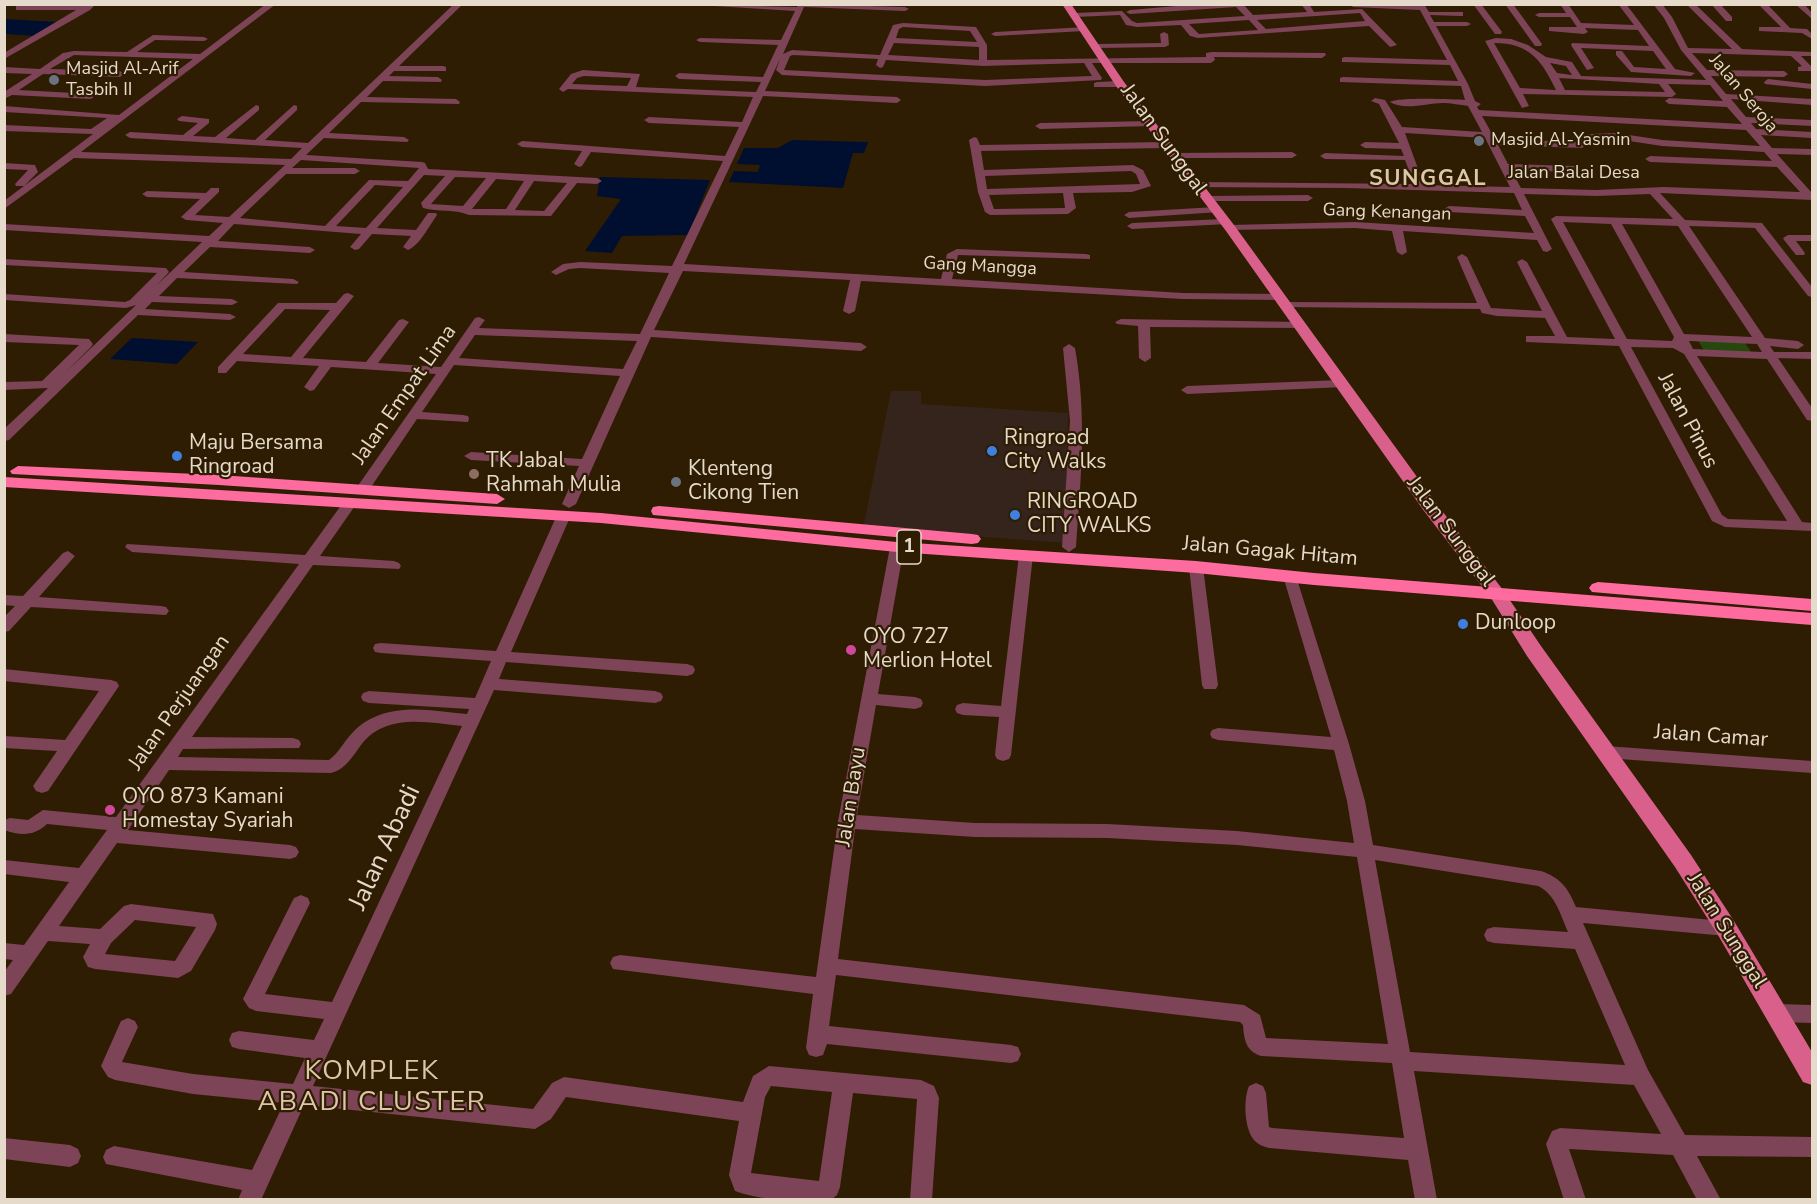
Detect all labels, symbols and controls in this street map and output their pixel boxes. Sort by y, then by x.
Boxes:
street label: Jalan Seroja [1704,50,1782,138]
place label: Masjid Al-Arif Tasbih II [66,59,178,101]
marker: Masjid Al-Arif Tasbih II [47,73,61,87]
street label: Jalan Sunggal [1114,80,1212,200]
place label: Masjid Al-Yasmin [1491,130,1631,152]
marker: Masjid Al-Yasmin [1472,134,1486,148]
street label: Jalan Balai Desa [1508,163,1640,185]
district label: SUNGGAL [1369,167,1487,193]
street label: Gang Kenangan [1322,200,1452,226]
street label: Gang Mangga [923,253,1037,281]
street label: Jalan Empat Lima [348,320,462,470]
street label: Jalan Pinus [1651,369,1723,473]
place label: Ringroad City Walks [1004,426,1106,476]
place label: Maju Bersama Ringroad [189,431,323,481]
marker: Ringroad City Walks [985,444,999,458]
marker: Maju Bersama Ringroad [170,449,184,463]
place label: TK Jabal Rahmah Mulia [486,449,621,499]
place label: Klenteng Cikong Tien [688,457,799,507]
marker: TK Jabal Rahmah Mulia [467,467,481,481]
street label: Jalan Sunggal [1400,472,1500,592]
marker: Klenteng Cikong Tien [669,475,683,489]
place label: RINGROAD CITY WALKS [1027,490,1151,540]
marker: RINGROAD CITY WALKS [1008,508,1022,522]
road number: 1 [897,530,921,564]
street label: Jalan Gagak Hitam [1181,532,1359,572]
place label: Dunloop [1475,611,1556,637]
marker: Dunloop [1456,617,1470,631]
place label: OYO 727 Merlion Hotel [863,625,992,675]
street label: Jalan Perjuangan [124,631,236,775]
marker: OYO 727 Merlion Hotel [844,643,858,657]
street label: Jalan Camar [1653,720,1769,754]
street label: Jalan Bayu [832,745,872,849]
street label: Jalan Abadi [344,781,428,915]
place label: OYO 873 Kamani Homestay Syariah [122,785,293,835]
marker: OYO 873 Kamani Homestay Syariah [103,803,117,817]
street label: Jalan Sunggal [1681,869,1771,993]
district label: KOMPLEK ABADI CLUSTER [258,1056,486,1119]

